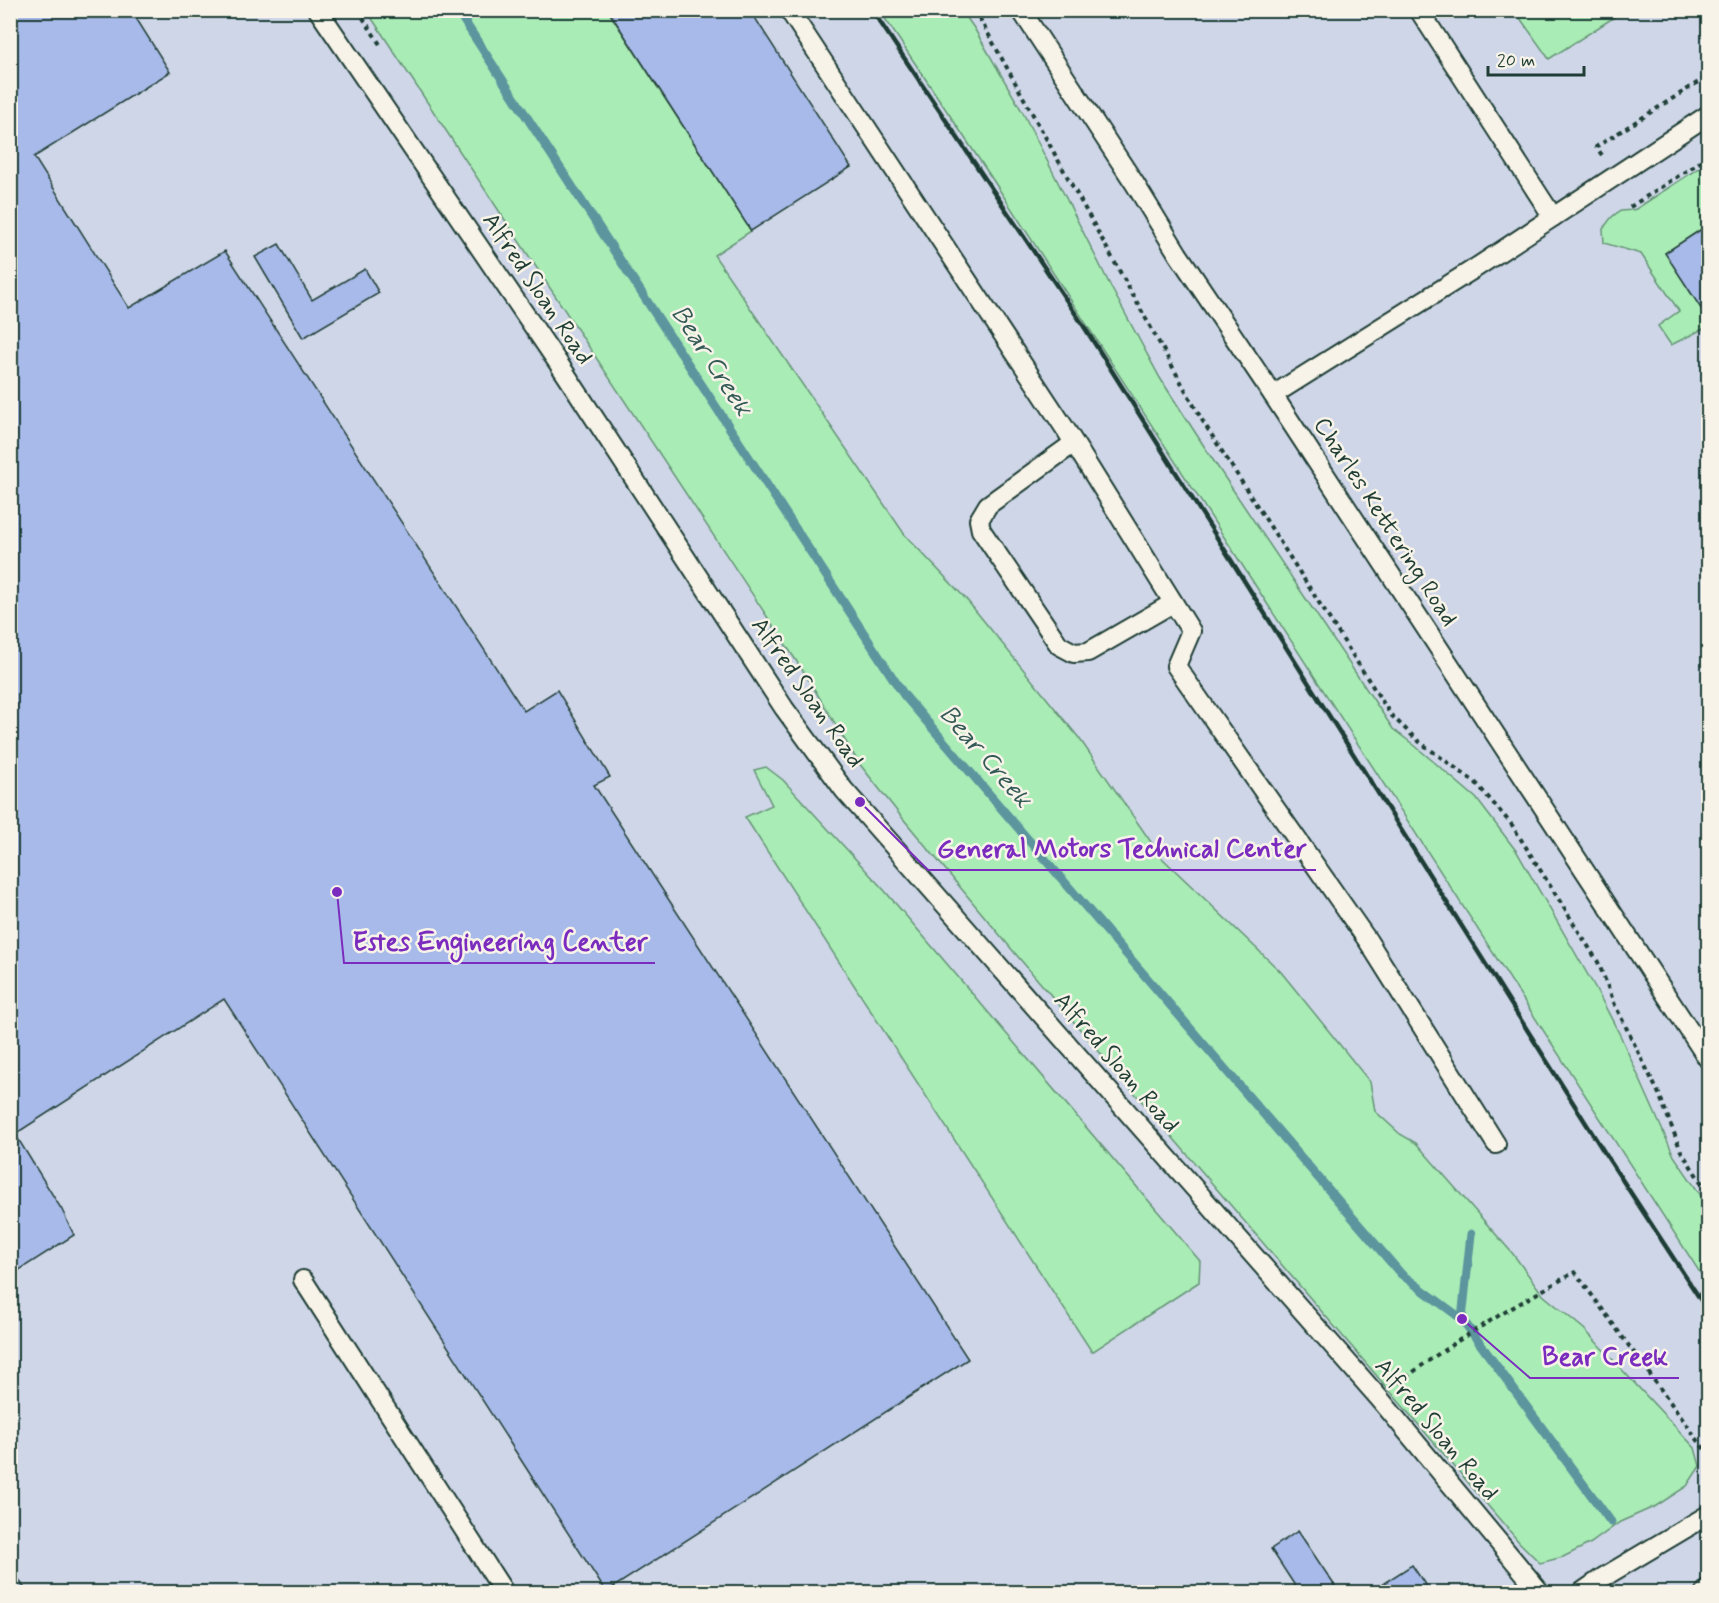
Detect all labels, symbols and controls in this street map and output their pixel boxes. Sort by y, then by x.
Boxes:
scale bar [1488,39,1584,77]
text: 20 m [1497,49,1535,73]
street label: Alfred Sloan Road [475,207,599,371]
water label: Bear Creek [662,299,760,424]
street label: Charles Kettering Road [1304,412,1464,634]
street label: Alfred Sloan Road [743,612,871,774]
water label: Bear Creek [931,698,1040,817]
callout: General Motors Technical Center [928,826,1316,870]
text: General Motors Technical Center [937,833,1307,867]
callout: Estes Engineering Center [344,919,655,963]
text: Estes Engineering Center [352,926,649,963]
street label: Alfred Sloan Road [1046,986,1186,1140]
callout: Bear Creek [1530,1334,1679,1378]
text: Bear Creek [1542,1341,1668,1375]
street label: Alfred Sloan Road [1367,1352,1505,1508]

